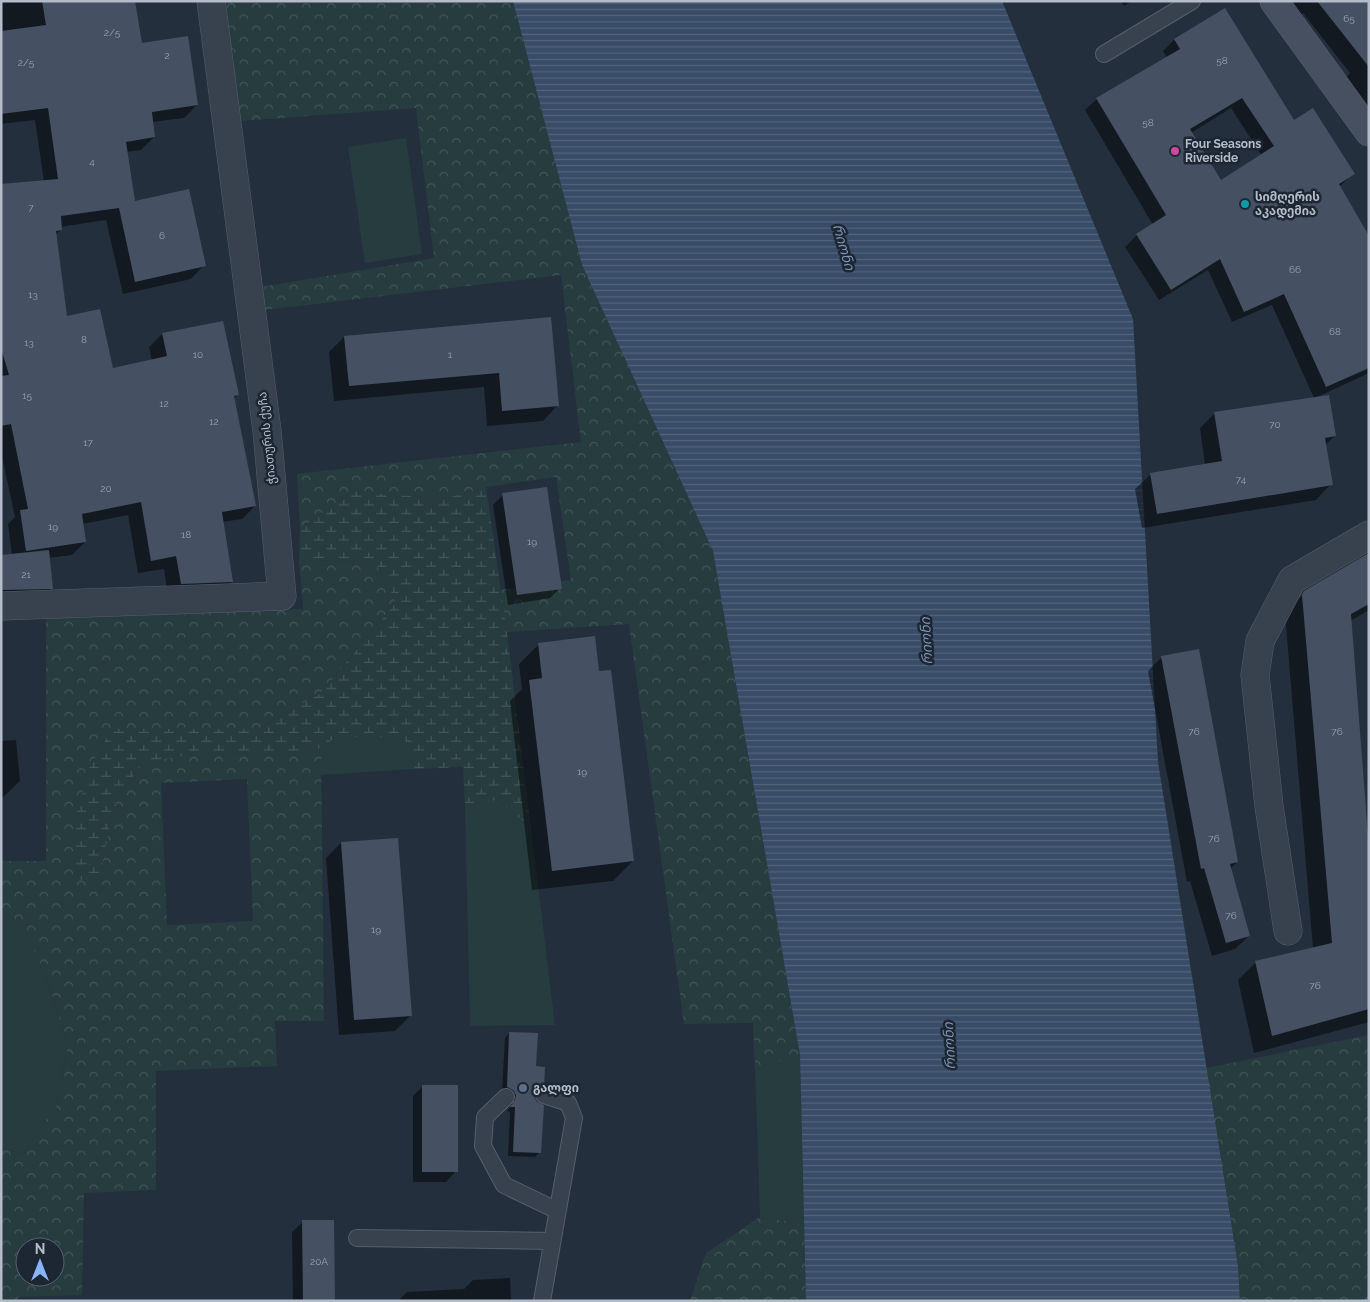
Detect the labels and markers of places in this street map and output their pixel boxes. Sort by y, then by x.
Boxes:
place label: Four Seasons Riverside [1185,137,1261,165]
marker: Four Seasons Riverside [1169,145,1181,157]
place label: სიმღერის აკადემია [1255,190,1320,219]
marker: სიმღერის აკადემია [1239,198,1251,210]
place label: გალფი [533,1081,579,1096]
marker: გალფი [517,1082,529,1094]

